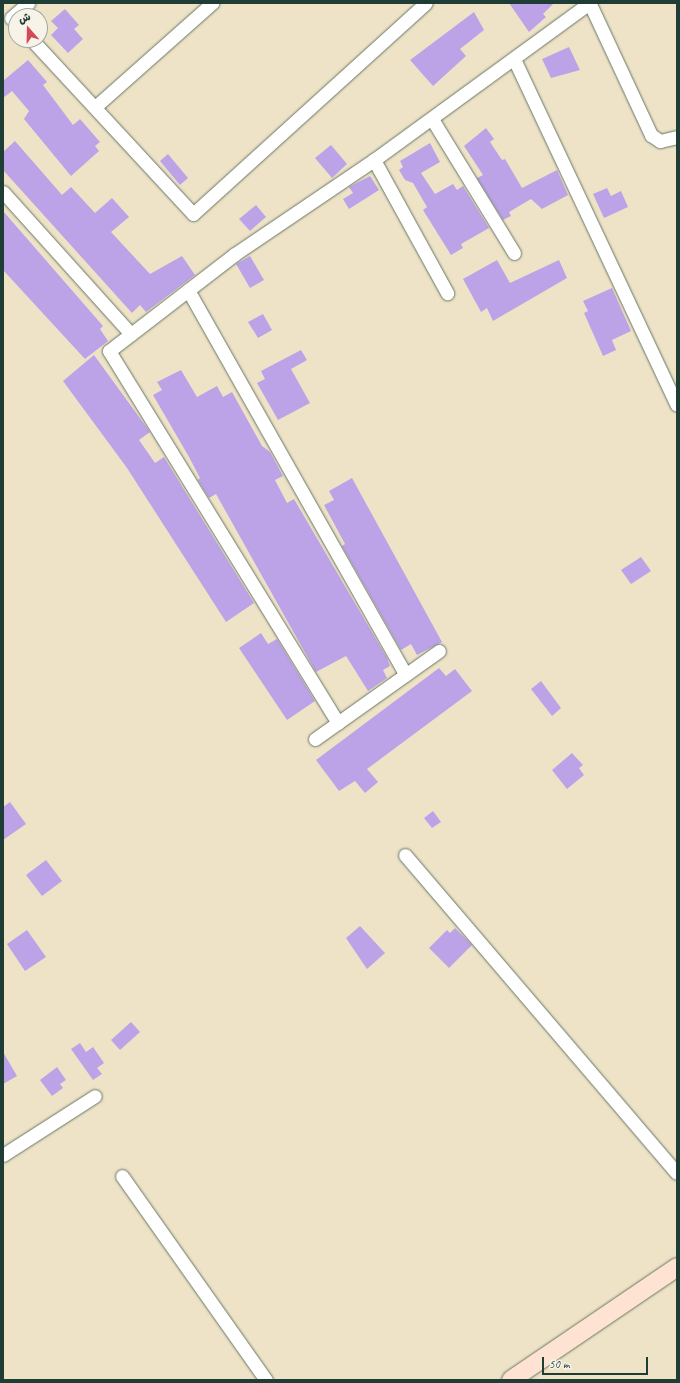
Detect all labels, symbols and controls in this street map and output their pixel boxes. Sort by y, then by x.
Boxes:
north arrow [8,8,48,48]
text: ش [16,9,32,26]
scale bar [544,1349,650,1375]
text: 50 m [549,1356,569,1372]

